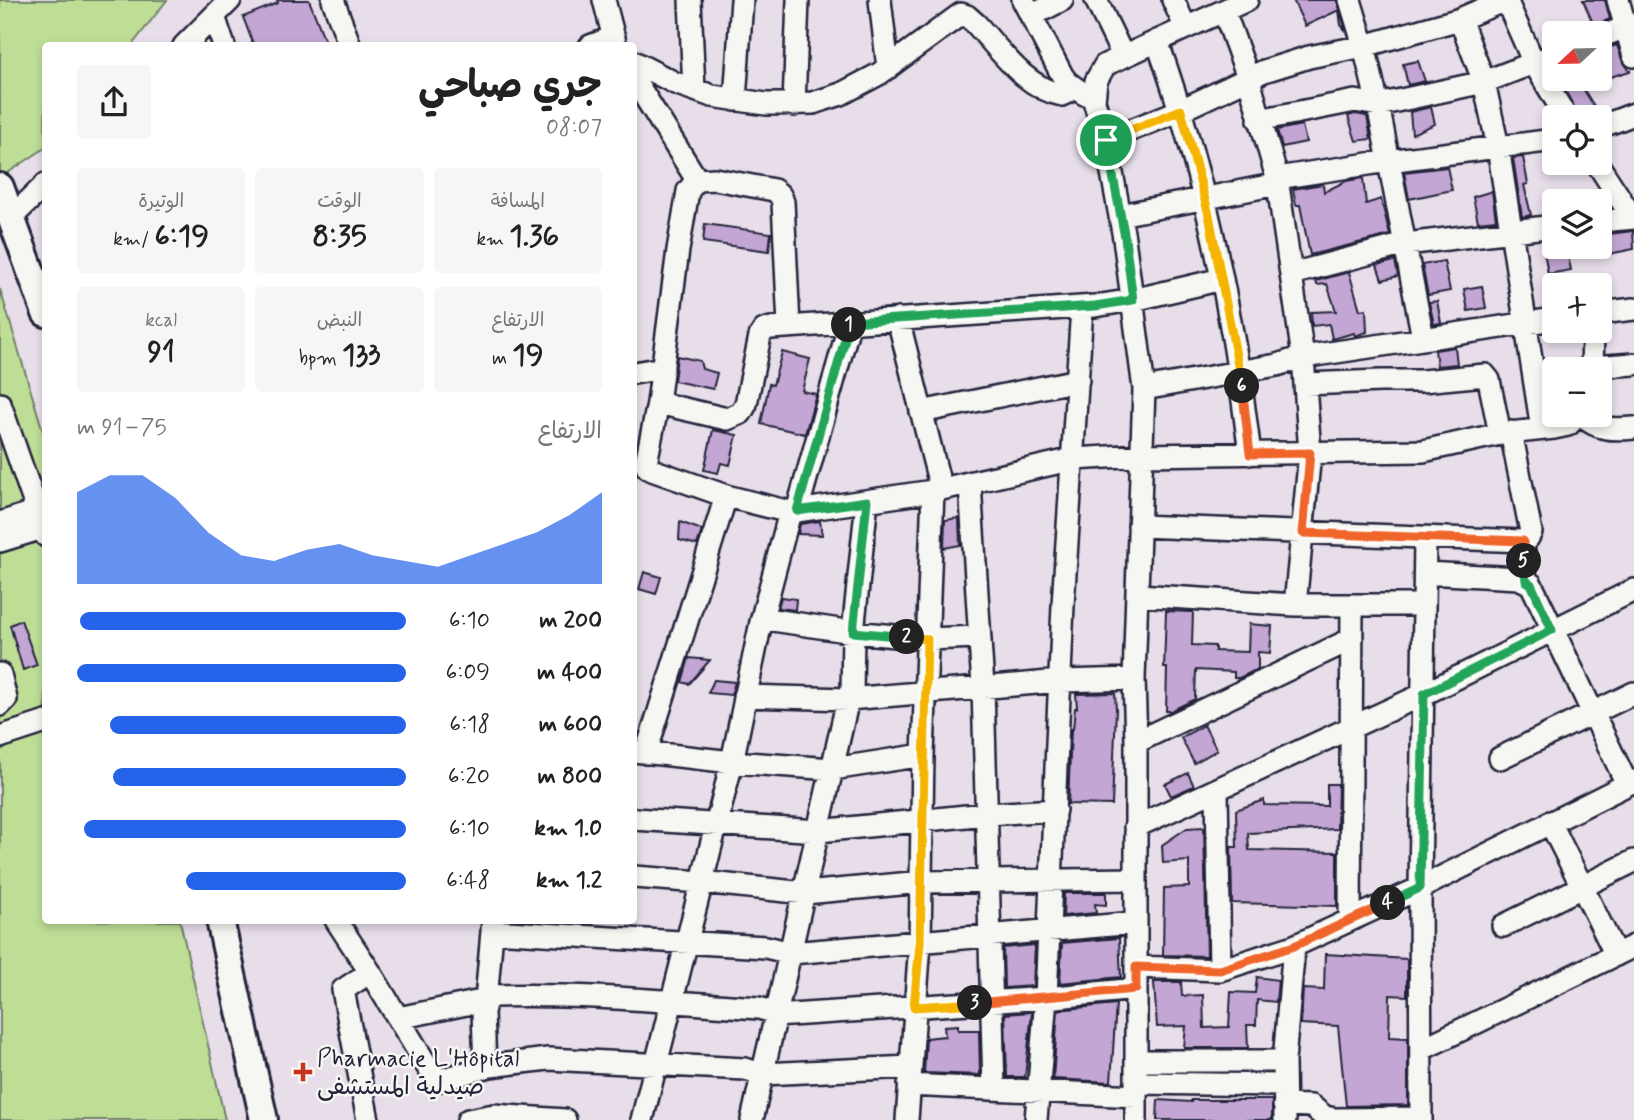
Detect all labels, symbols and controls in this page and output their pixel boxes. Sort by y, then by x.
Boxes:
north arrow [1542,21,1612,91]
map controls [1542,21,1612,427]
text: جري صباحي [418,62,602,111]
button: share [77,65,151,139]
button: locate [1542,105,1612,175]
pin [1076,110,1136,170]
text: 08:07 [546,113,602,143]
icon: arrive [1087,121,1125,159]
text: الوتيرة [138,189,184,214]
text: الوقت [317,189,362,214]
text: المسافة [491,189,545,214]
button: layers [1542,189,1612,259]
text: 6:19 [154,217,209,256]
text: 8:35 [312,217,367,256]
text: 1.36 [509,217,559,256]
text: /km [113,227,154,252]
text: km [476,227,509,252]
button: + [1542,273,1612,343]
text: kcal [145,308,177,333]
text: النبض [317,308,362,333]
text: الارتفاع [491,308,544,333]
pin: 1 [832,308,866,342]
text: 1 [844,312,853,337]
text: 91 [147,333,175,372]
text: 133 [342,336,380,375]
text: 19 [512,336,544,375]
text: bpm [299,346,342,371]
text: m [492,346,512,371]
button: − [1542,357,1612,427]
pin: 6 [1224,368,1260,404]
text: 6 [1237,373,1246,398]
text: 75–91 m [77,413,167,443]
text: الارتفاع [538,417,602,447]
pin: 5 [1506,544,1542,578]
text: 5 [1518,548,1529,573]
text: 6:10 [449,606,490,636]
text: 200 m [539,606,602,636]
pin: 2 [890,620,925,654]
text: 2 [902,624,911,649]
text: 6:09 [446,658,490,688]
text: 400 m [537,658,602,688]
text: 6:18 [449,710,490,740]
text: 600 m [539,710,602,740]
text: 6:20 [448,762,490,792]
text: 800 m [538,762,602,792]
text: 6:10 [449,814,490,844]
text: 1.0 km [534,814,602,844]
text: 6:48 [446,866,490,896]
text: 1.2 km [536,866,602,896]
pin: 4 [1370,886,1406,920]
text: 4 [1382,890,1393,915]
pin: 3 [958,986,992,1020]
text: 3 [970,990,979,1015]
place label: Pharmacie L'Hôpital صيدلية المستشفى [317,1044,519,1103]
marker: Pharmacie L'Hôpital صيدلية المستشفى [295,1064,311,1080]

